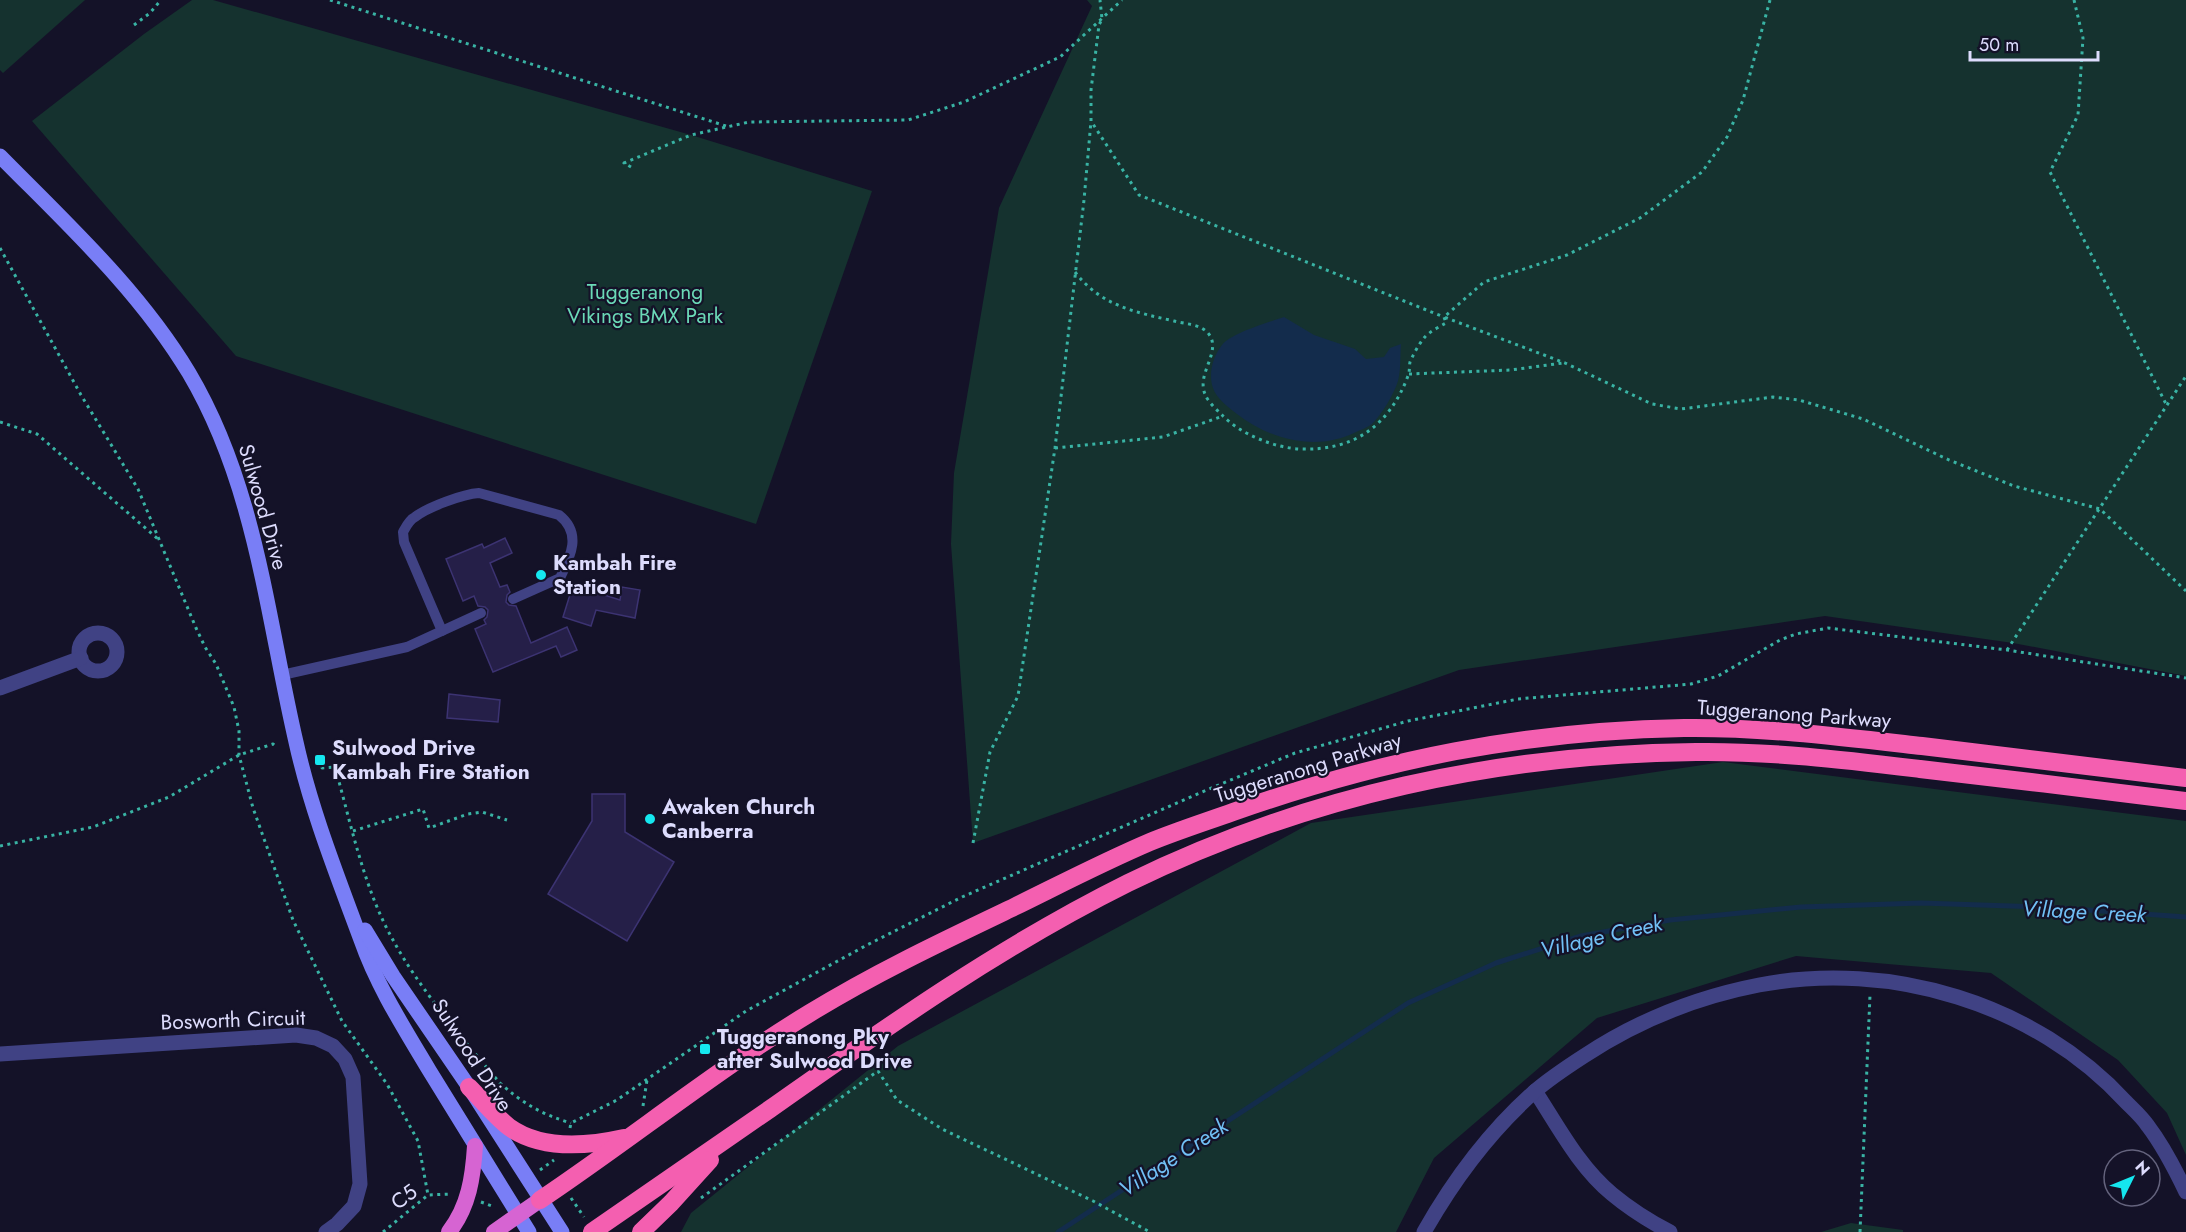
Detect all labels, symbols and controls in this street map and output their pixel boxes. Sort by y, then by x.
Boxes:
scale bar [1970,24,2098,62]
text: 50 m [1979,32,2019,58]
park label: Tuggeranong Vikings BMX Park [567,277,724,331]
street label: Sulwood Drive [231,441,295,573]
place label: Kambah Fire Station [553,548,677,602]
marker: Kambah Fire Station [534,568,548,582]
street label: Tuggeranong Parkway [1696,692,1893,736]
street label: Tuggeranong Parkway [1211,725,1406,811]
place label: Sulwood Drive Kambah Fire Station [332,733,530,787]
marker: Sulwood Drive Kambah Fire Station [313,753,327,767]
place label: Awaken Church Canberra [661,792,815,846]
marker: Awaken Church Canberra [643,812,657,826]
water label: Village Creek [2021,892,2149,930]
water label: Village Creek [1537,906,1667,966]
street label: Sulwood Drive [424,993,520,1118]
street label: Bosworth Circuit [160,1002,306,1038]
place label: Tuggeranong Pky after Sulwood Drive [717,1022,912,1076]
marker: Tuggeranong Pky after Sulwood Drive [698,1042,712,1056]
water label: Village Creek [1112,1109,1235,1204]
north arrow [2102,1148,2162,1208]
text: N [2130,1156,2155,1181]
street label: C5 [384,1177,424,1217]

